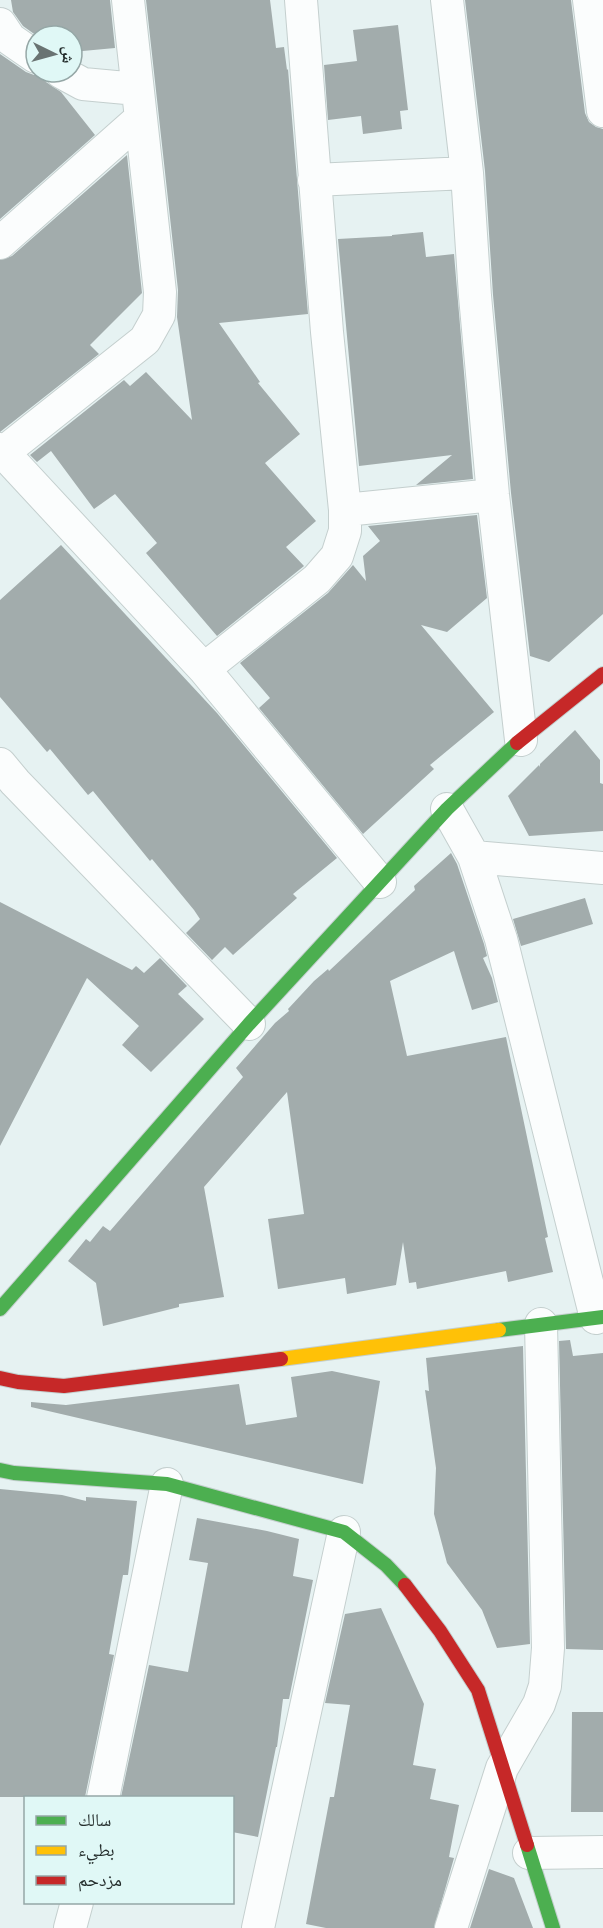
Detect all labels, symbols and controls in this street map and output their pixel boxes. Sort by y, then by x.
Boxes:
north arrow [24,24,84,84]
text: ش [58,46,79,65]
legend [24,1796,234,1904]
text: سالك [78,1809,111,1829]
text: بطيء [78,1839,115,1865]
text: مزدحم [78,1869,122,1892]

